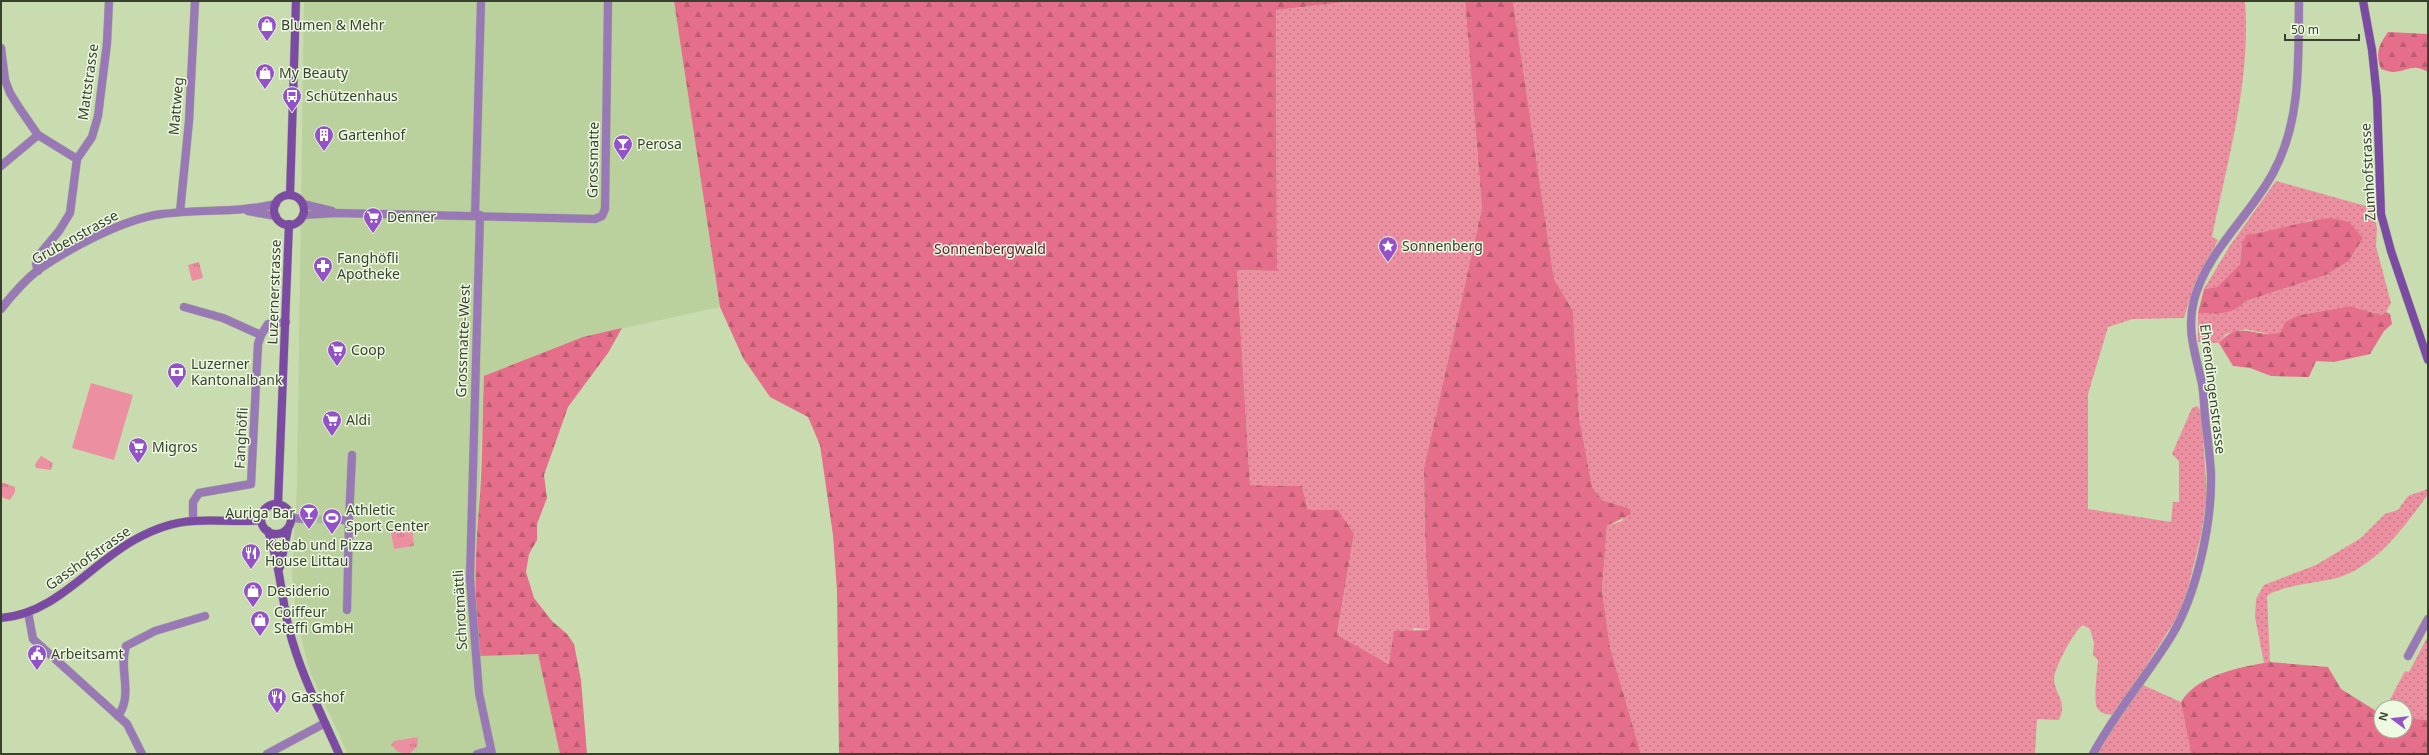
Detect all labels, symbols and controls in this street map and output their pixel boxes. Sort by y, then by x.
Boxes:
shop icon: Blumen & Mehr [256,14,278,42]
place label: Blumen & Mehr [281,15,385,34]
scale bar [2285,16,2359,42]
text: 50 m [2291,21,2319,38]
street label: Mattstrasse [73,42,102,121]
shop icon: My Beauty [254,62,276,90]
place label: My Beauty [279,63,349,82]
street label: Mattweg [164,76,188,136]
bus stop icon: Schützenhaus [281,85,303,113]
place label: Schützenhaus [306,86,398,105]
street label: Grossmatte [582,121,603,198]
street label: Zumhofstrasse [2355,122,2380,222]
building icon: Gartenhof [313,124,335,152]
place label: Gartenhof [338,125,407,144]
bar icon: Perosa [612,133,634,161]
place label: Perosa [637,134,682,153]
street label: Grubenstrasse [28,205,122,268]
supermarket icon: Denner [362,206,384,234]
place label: Denner [387,207,436,226]
place icon: Sonnenberg [1377,235,1399,263]
place label: Sonnenberg [1402,236,1483,255]
street label: Luzernerstrasse [262,239,285,345]
park label: Sonnenbergwald [934,239,1046,258]
place label: Fanghöfli Apotheke [337,248,400,283]
pharmacy icon: Fanghöfli Apotheke [312,255,334,283]
street label: Grossmatte-West [451,284,474,398]
street label: Ehrendingenstrasse [2196,323,2231,455]
supermarket icon: Coop [326,339,348,367]
place label: Coop [351,340,385,359]
place label: Luzerner Kantonalbank [191,354,283,389]
bank icon: Luzerner Kantonalbank [166,361,188,389]
street label: Fanghöfli [229,407,252,469]
supermarket icon: Aldi [321,409,343,437]
place label: Aldi [346,410,371,429]
supermarket icon: Migros [127,436,149,464]
place label: Migros [152,437,198,456]
place label: Athletic Sport Center [346,500,430,535]
bar icon: Auriga Bar [298,502,320,530]
place label: Auriga Bar [225,503,295,522]
sports icon: Athletic Sport Center [321,507,343,535]
street label: Gasshofstrasse [41,521,134,594]
place label: Kebab und Pizza House Littau [265,535,373,570]
restaurant icon: Kebab und Pizza House Littau [240,542,262,570]
street label: Schrotmättli [448,569,471,651]
shop icon: Desiderio [242,580,264,608]
place label: Desiderio [267,581,330,600]
place label: Coiffeur Steffi GmbH [274,602,354,637]
shop icon: Coiffeur Steffi GmbH [249,609,271,637]
public building icon: Arbeitsamt [26,643,48,671]
place label: Arbeitsamt [51,644,124,663]
restaurant icon: Gasshof [266,686,288,714]
place label: Gasshof [291,687,346,706]
north arrow [2373,699,2413,739]
text: N [2374,710,2391,723]

